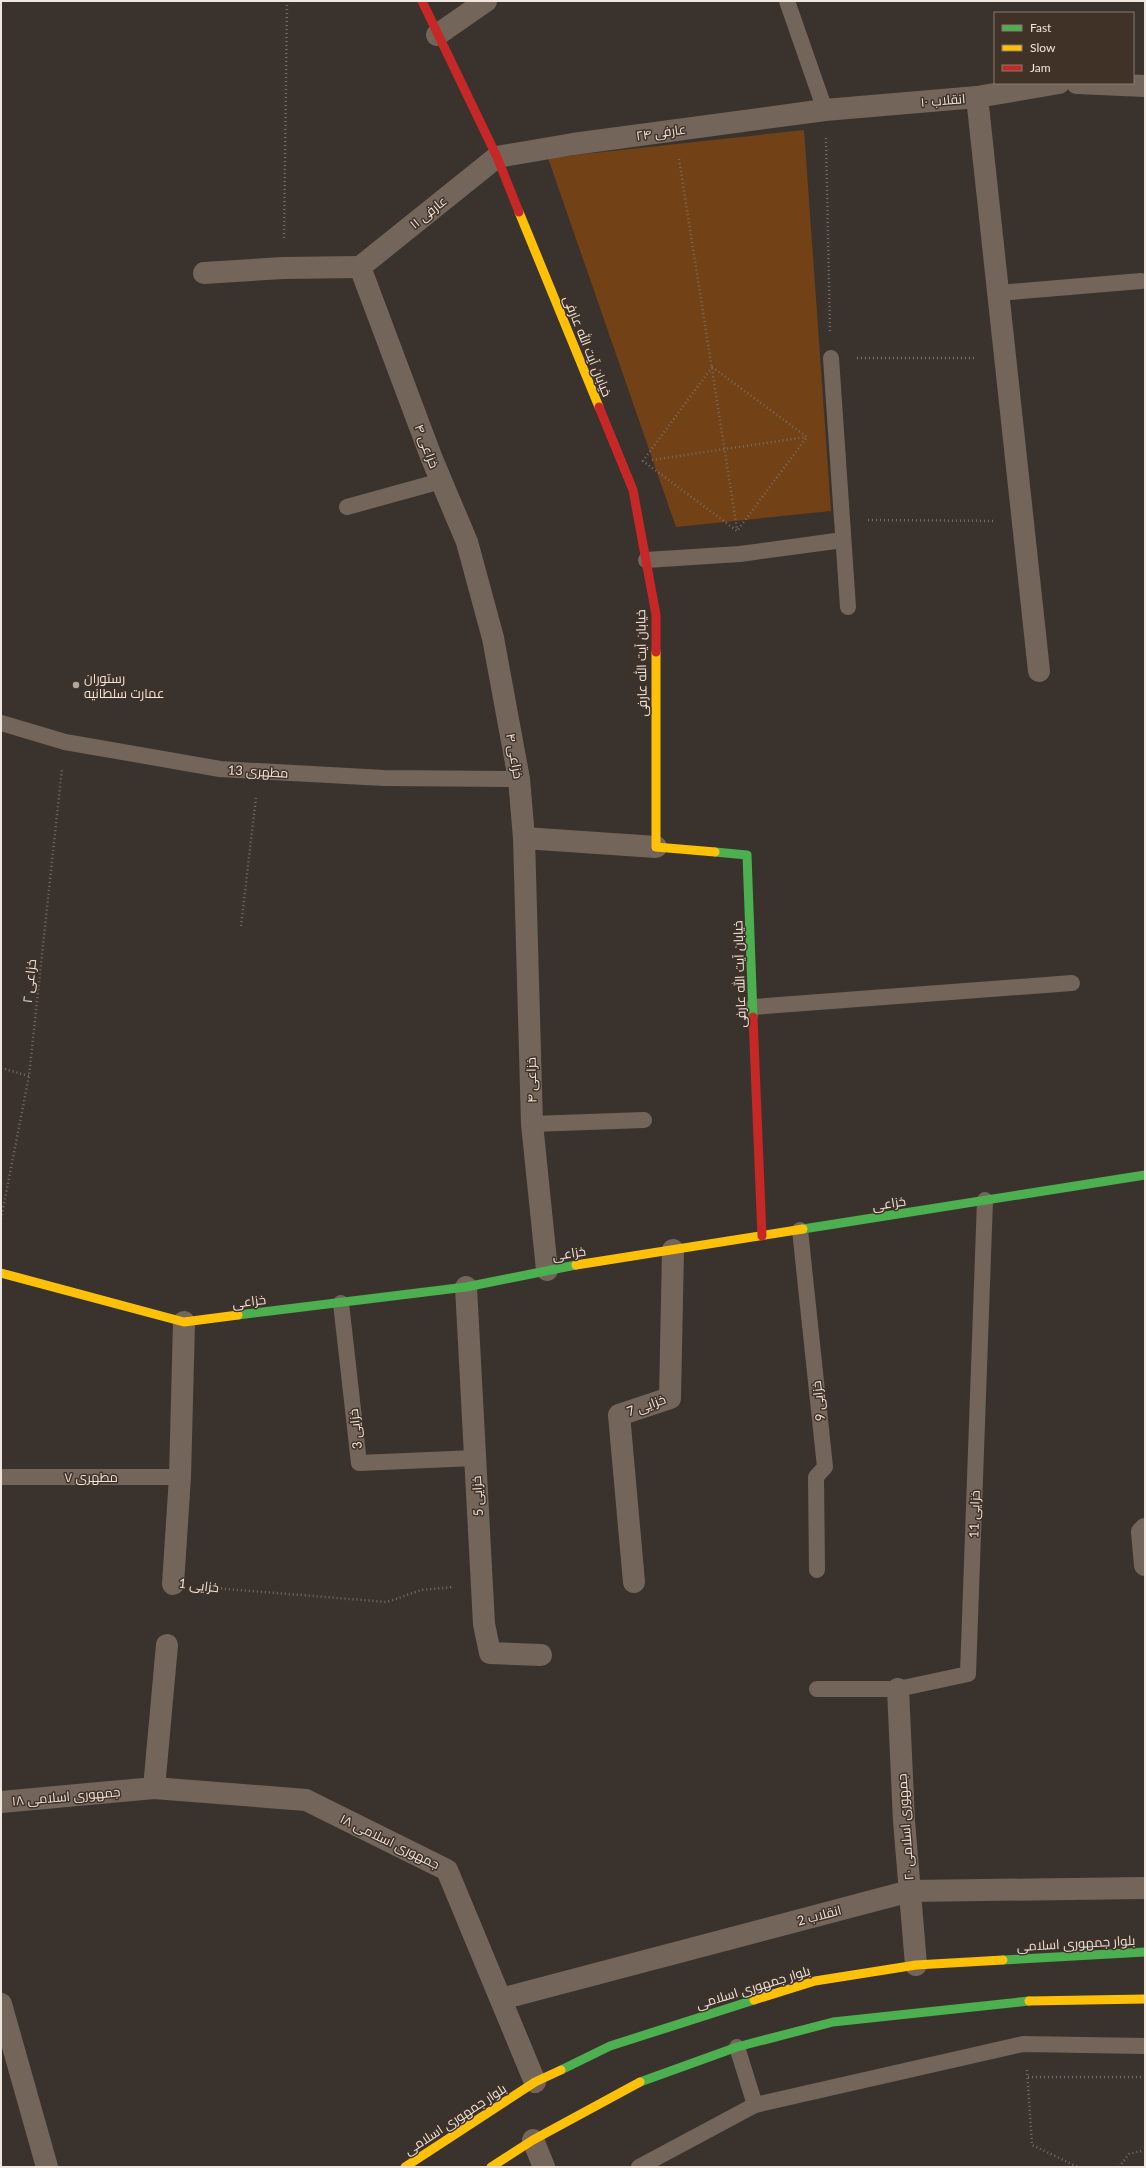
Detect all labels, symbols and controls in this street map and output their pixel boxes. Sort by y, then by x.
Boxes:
legend [994,12,1134,84]
text: Fast [1030,20,1052,35]
text: Slow [1030,40,1056,55]
text: Jam [1030,60,1051,75]
street label: انقلاب ۱۰ [920,90,966,110]
street label: عارفی ۲۴ [635,121,687,143]
street label: عارفی ۱۱ [406,192,450,232]
street label: خیابان آیت الله عارفی [560,293,616,399]
street label: خزاعی ۴ [411,422,443,470]
street label: خیابان آیت الله عارفی [632,609,650,717]
place label: رستوران عمارت سلطانیه [84,670,164,701]
marker: رستوران عمارت سلطانیه [71,680,81,690]
street label: خزاعی ۴ [503,732,527,780]
street label: مطهری 13 [227,761,289,781]
street label: خیابان آیت الله عارفی [729,920,749,1028]
street label: خزاعی ۲ [19,958,39,1004]
street label: خزاعی ۴ [523,1057,539,1103]
street label: خزاعی [871,1192,907,1214]
street label: خزاعی [551,1242,587,1264]
street label: خزاعی [231,1291,267,1311]
street label: خزایی 9 [808,1380,828,1422]
street label: خزایی 7 [624,1391,668,1419]
street label: خزایی 3 [345,1408,365,1450]
street label: مطهری ۷ [64,1469,118,1485]
street label: خزایی 5 [468,1475,486,1517]
street label: خزایی 11 [965,1490,983,1538]
street label: خزایی 1 [178,1575,220,1595]
street label: جمهوری اسلامی ۲۰ [893,1773,917,1881]
street label: جمهوری اسلامی ۱۸ [11,1783,121,1809]
street label: جمهوری اسلامی ۱۸ [338,1810,442,1872]
street label: انقلاب 2 [795,1901,843,1929]
street label: بلوار جمهوری اسلامی [1016,1932,1136,1954]
street label: بلوار جمهوری اسلامی [694,1962,812,2012]
street label: بلوار جمهوری اسلامی [401,2080,509,2158]

